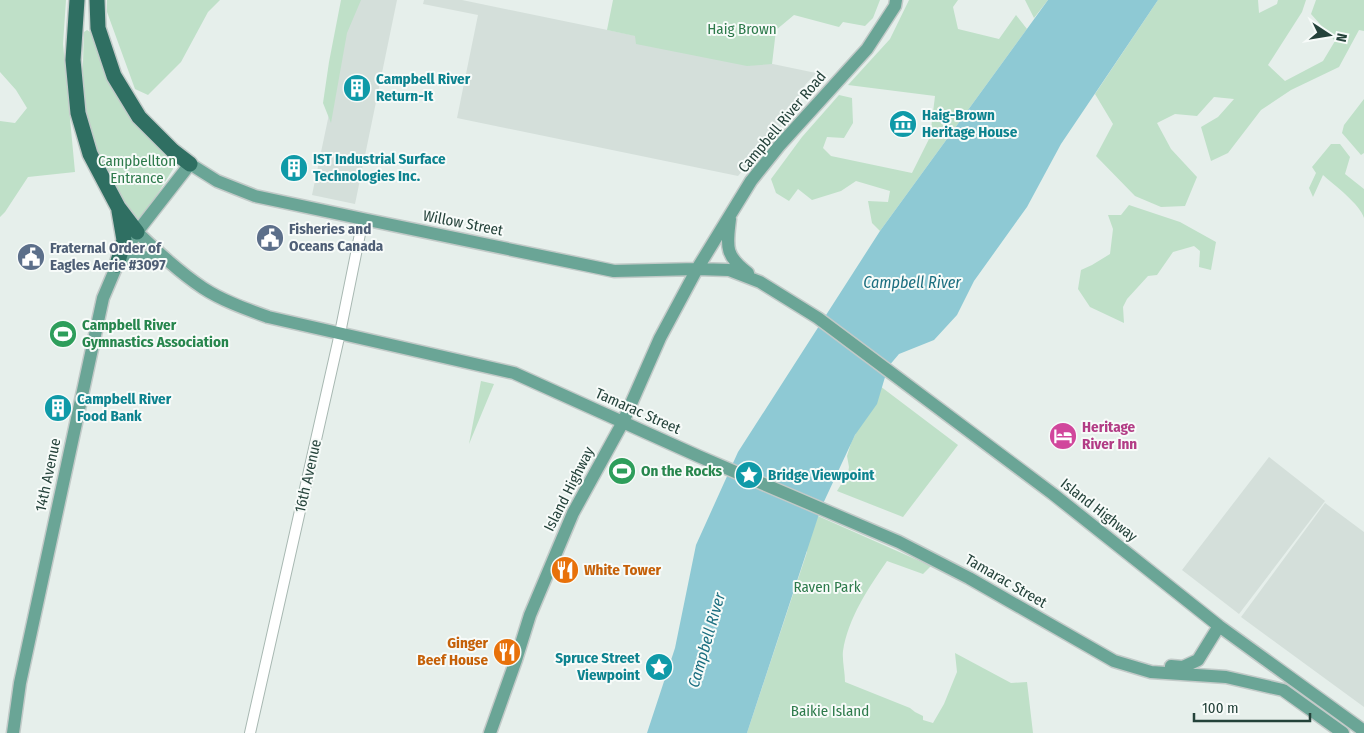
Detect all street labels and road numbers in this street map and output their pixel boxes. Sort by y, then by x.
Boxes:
street label: Campbell River Road [734,68,830,176]
street label: Willow Street [422,206,505,240]
street label: Tamarac Street [593,384,683,438]
street label: 14th Avenue [31,437,65,513]
street label: 16th Avenue [291,438,325,514]
street label: Island Highway [540,444,598,534]
street label: Island Highway [1057,474,1141,546]
street label: Tamarac Street [962,550,1050,612]

